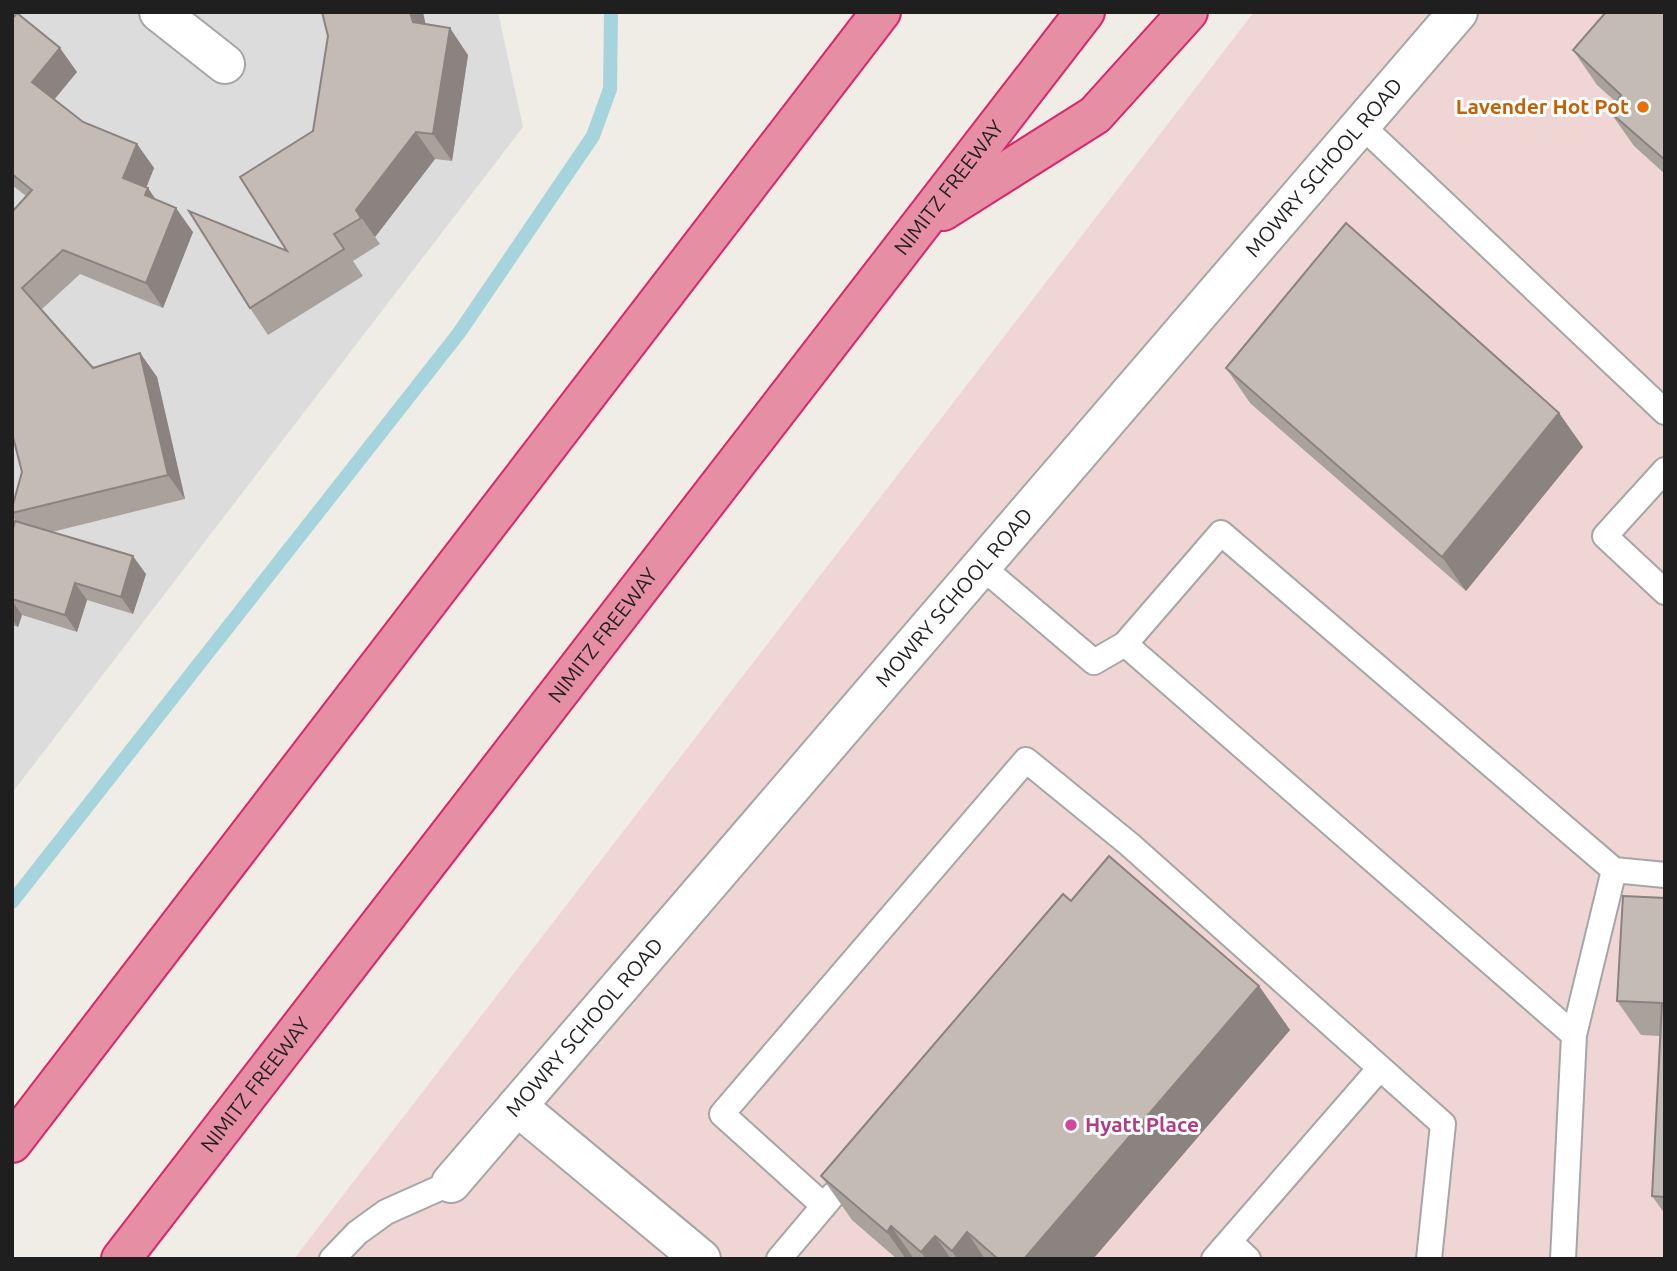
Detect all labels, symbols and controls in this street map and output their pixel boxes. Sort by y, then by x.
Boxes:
street label: MOWRY SCHOOL ROAD [1240,73,1407,261]
place label: Lavender Hot Pot [1456,94,1629,118]
marker: Lavender Hot Pot [1635,99,1651,115]
street label: NIMITZ FREEWAY [889,115,1008,259]
street label: MOWRY SCHOOL ROAD [870,503,1037,691]
street label: NIMITZ FREEWAY [543,563,662,707]
street label: MOWRY SCHOOL ROAD [500,933,667,1121]
street label: NIMITZ FREEWAY [195,1012,314,1156]
place label: Hyatt Place [1085,1112,1199,1136]
marker: Hyatt Place [1063,1117,1079,1133]

